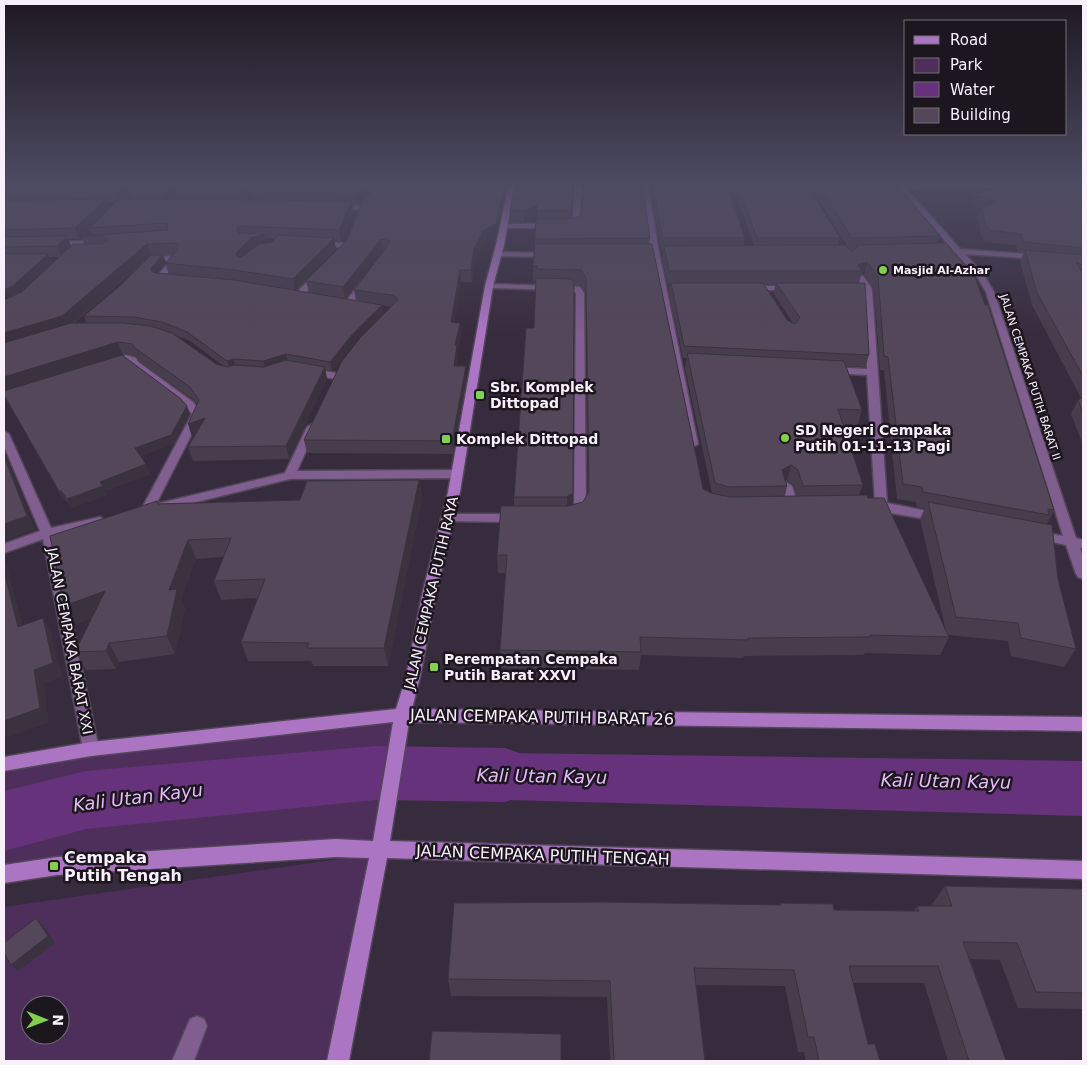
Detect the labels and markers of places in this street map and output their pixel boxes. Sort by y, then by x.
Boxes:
marker: Masjid Al-Azhar [877,264,889,276]
place label: Masjid Al-Azhar [893,264,990,277]
place label: Sbr. Komplek Dittopad [490,379,594,411]
marker: Sbr. Komplek Dittopad [474,389,486,401]
place label: SD Negeri Cempaka Putih 01-11-13 Pagi [795,422,951,454]
place label: Komplek Dittopad [456,431,598,447]
marker: SD Negeri Cempaka Putih 01-11-13 Pagi [779,432,791,444]
marker: Komplek Dittopad [440,433,452,445]
place label: Perempatan Cempaka Putih Barat XXVI [444,651,618,683]
marker: Perempatan Cempaka Putih Barat XXVI [428,661,440,673]
place label: Cempaka Putih Tengah [64,848,182,885]
marker: Cempaka Putih Tengah [48,860,60,872]

